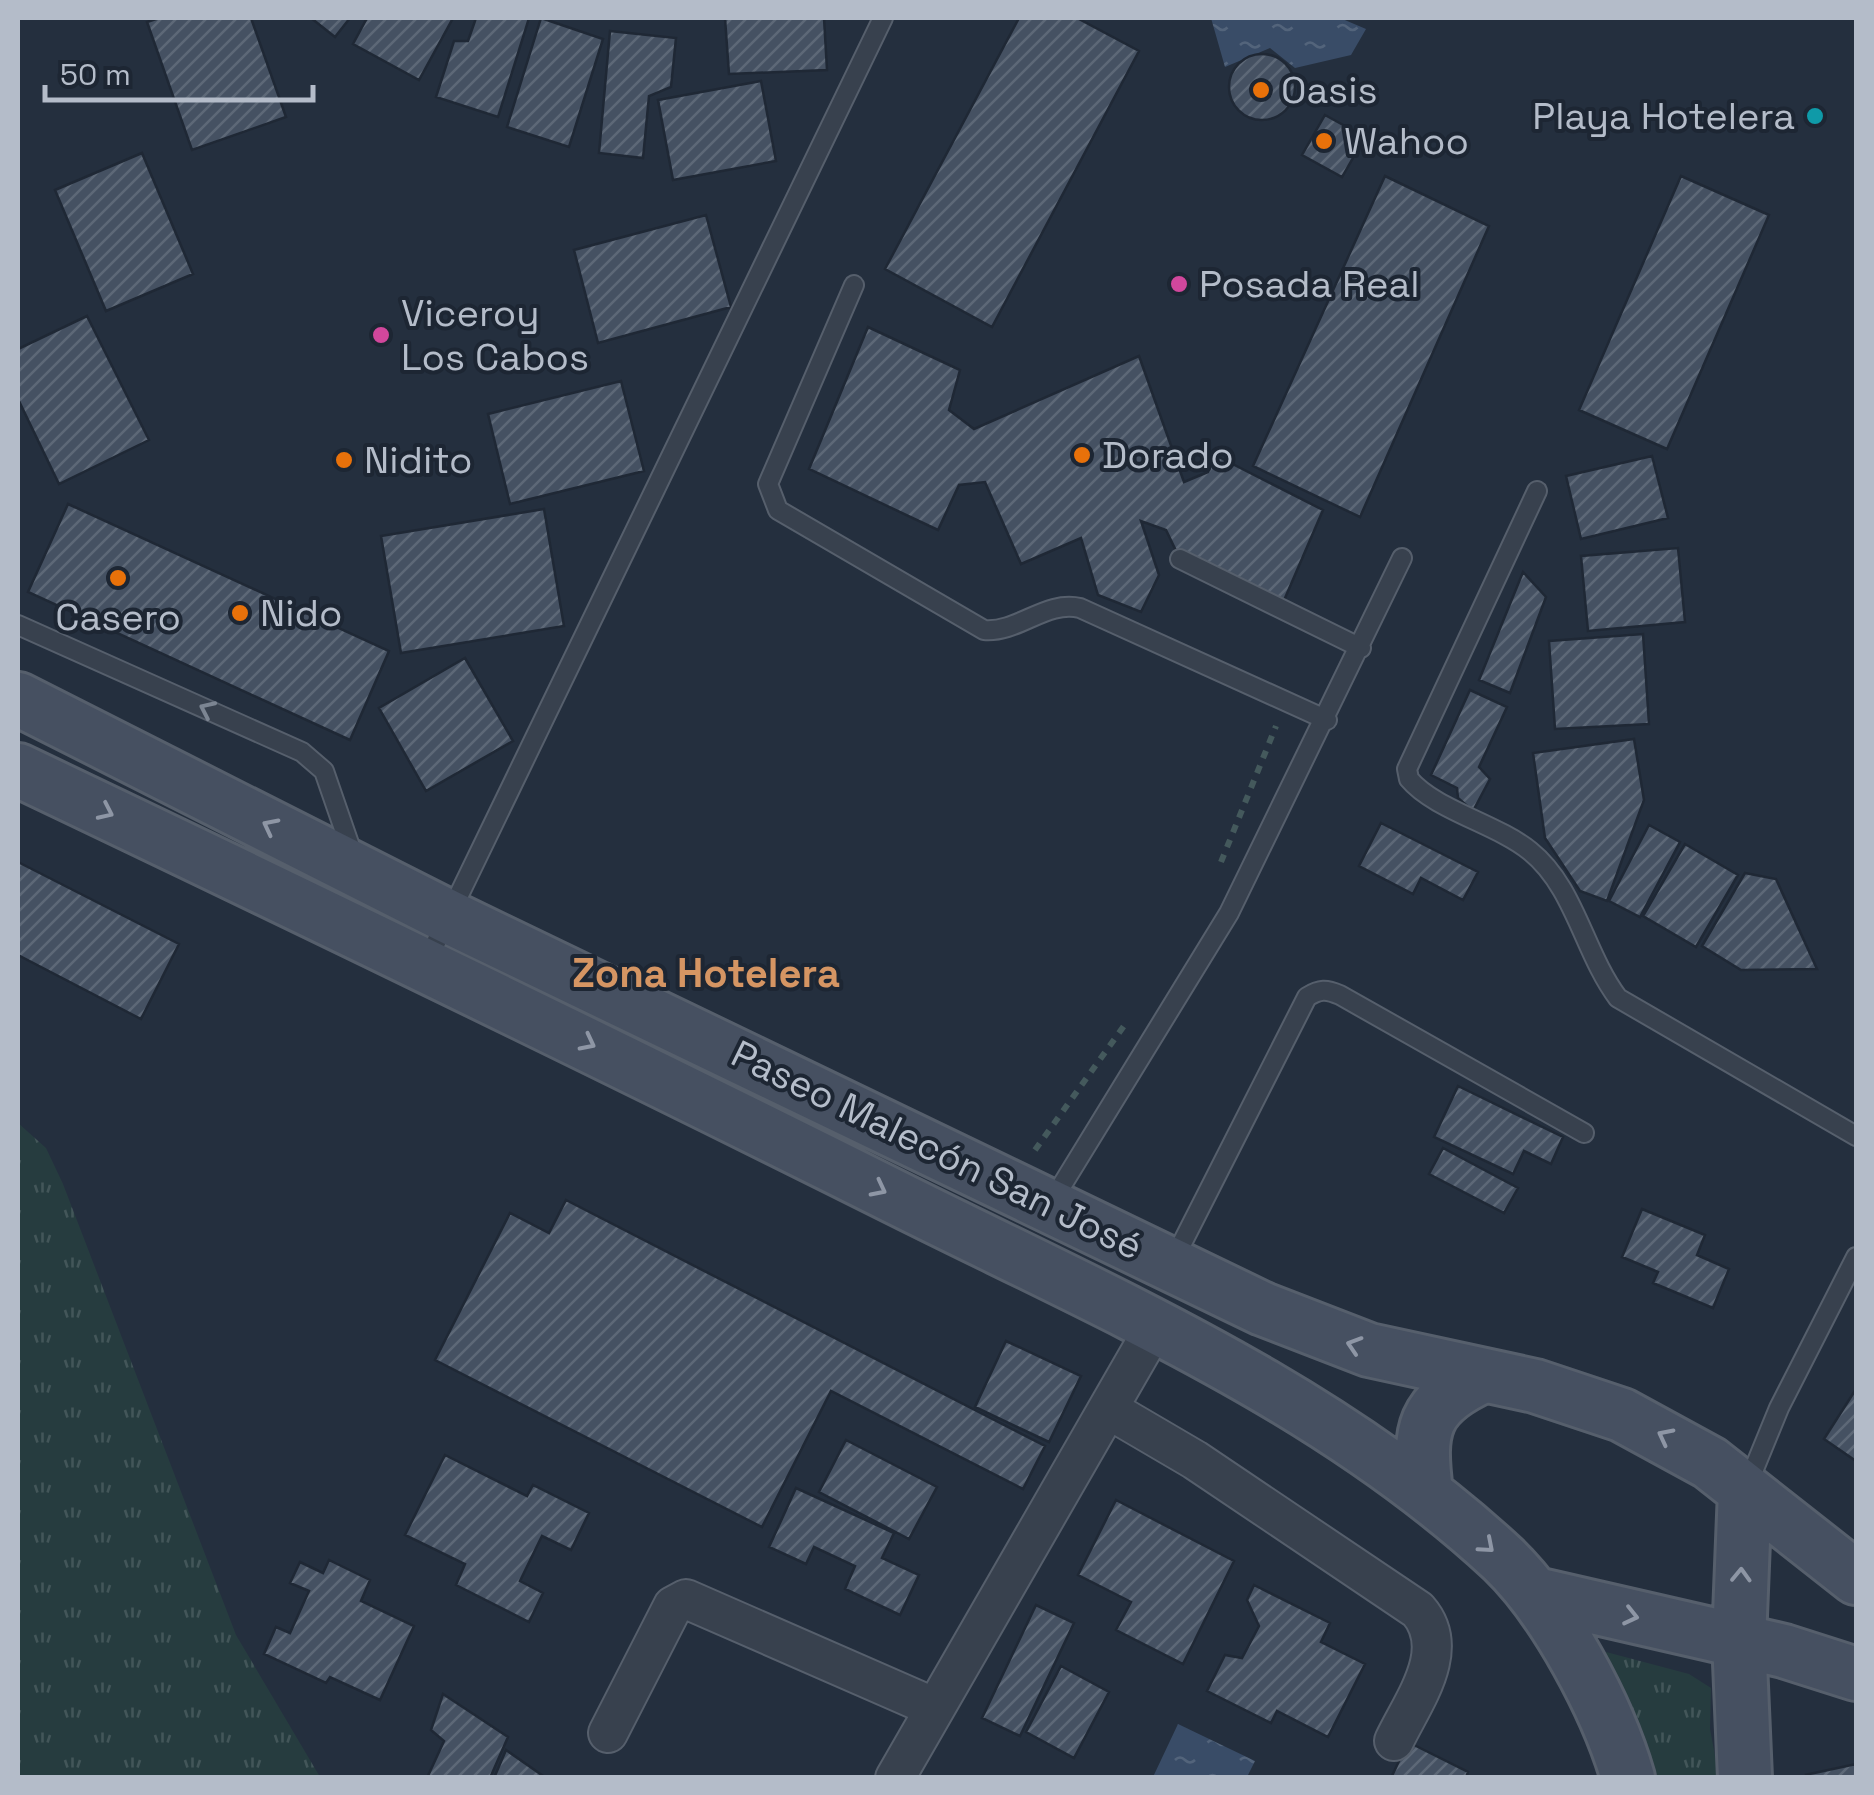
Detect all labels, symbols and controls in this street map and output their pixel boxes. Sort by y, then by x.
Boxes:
scale bar [45,40,312,102]
text: 50 m [60,55,131,94]
place label: Oasis [1281,66,1377,114]
marker: Oasis [1250,79,1272,101]
place label: Playa Hotelera [1532,92,1795,140]
marker: Playa Hotelera [1804,105,1826,127]
place label: Wahoo [1344,117,1469,165]
marker: Wahoo [1313,130,1335,152]
place label: Posada Real [1199,260,1420,308]
marker: Posada Real [1168,273,1190,295]
place label: Viceroy Los Cabos [401,289,589,381]
marker: Viceroy Los Cabos [370,324,392,346]
place label: Dorado [1102,431,1234,479]
place label: Nidito [364,436,473,484]
marker: Dorado [1071,444,1093,466]
marker: Nidito [333,449,355,471]
marker: Casero [107,567,129,589]
place label: Nido [260,589,343,637]
place label: Casero [55,593,181,641]
marker: Nido [229,602,251,624]
one-way arrow [199,702,217,722]
one-way arrow [95,799,113,819]
one-way arrow [262,818,280,838]
district label: Zona Hotelera [572,948,840,999]
street label: Paseo Malecón San José [724,1029,1150,1271]
one-way arrow [578,1031,596,1051]
one-way arrow [868,1177,886,1196]
one-way arrow [1347,1336,1364,1356]
one-way arrow [1657,1428,1675,1448]
one-way arrow [1475,1534,1493,1552]
one-way arrow [1731,1567,1752,1583]
one-way arrow [1622,1604,1639,1625]

